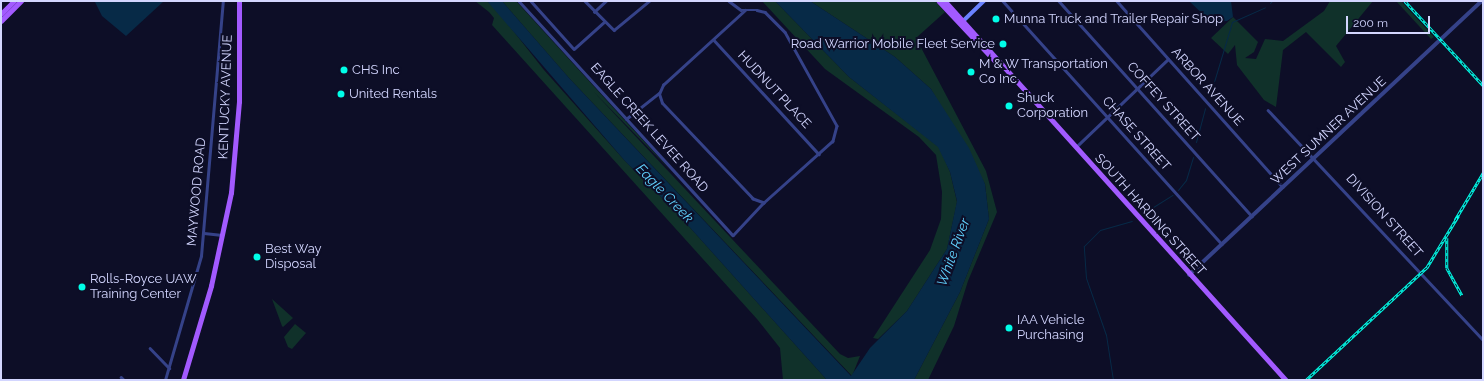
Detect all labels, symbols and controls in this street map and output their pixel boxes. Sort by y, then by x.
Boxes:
scale bar [1348,8,1432,34]
place label: Munna Truck and Trailer Repair Shop [1004,11,1224,27]
marker: Munna Truck and Trailer Repair Shop [991,14,1001,24]
text: 200 m [1353,16,1388,30]
street label: KENTUCKY AVENUE [216,34,236,160]
place label: Road Warrior Mobile Fleet Service [790,36,995,52]
marker: Road Warrior Mobile Fleet Service [998,39,1008,49]
street label: ARBOR AVENUE [1168,45,1246,129]
street label: HUDNUT PLACE [734,48,814,132]
place label: M & W Transportation Co Inc [979,57,1109,88]
street label: COFFEY STREET [1123,59,1203,145]
street label: EAGLE CREEK LEVEE ROAD [587,60,711,196]
place label: CHS Inc [352,62,400,78]
marker: CHS Inc [339,65,349,75]
marker: M & W Transportation Co Inc [966,67,976,77]
street label: WEST SUMNER AVENUE [1268,73,1390,189]
place label: United Rentals [349,86,437,102]
marker: United Rentals [336,89,346,99]
place label: Shuck Corporation [1017,91,1088,122]
street label: CHASE STREET [1099,94,1173,174]
marker: Shuck Corporation [1004,101,1014,111]
street label: MAYWOOD ROAD [184,137,210,247]
street label: SOUTH HARDING STREET [1091,151,1209,279]
water label: Eagle Creek [633,160,697,226]
street label: DIVISION STREET [1342,171,1426,261]
water label: White River [933,216,973,288]
place label: Best Way Disposal [265,242,322,273]
marker: Best Way Disposal [252,252,262,262]
place label: Rolls-Royce UAW Training Center [90,272,196,303]
marker: Rolls-Royce UAW Training Center [77,282,87,292]
place label: IAA Vehicle Purchasing [1017,313,1085,344]
marker: IAA Vehicle Purchasing [1004,323,1014,333]

